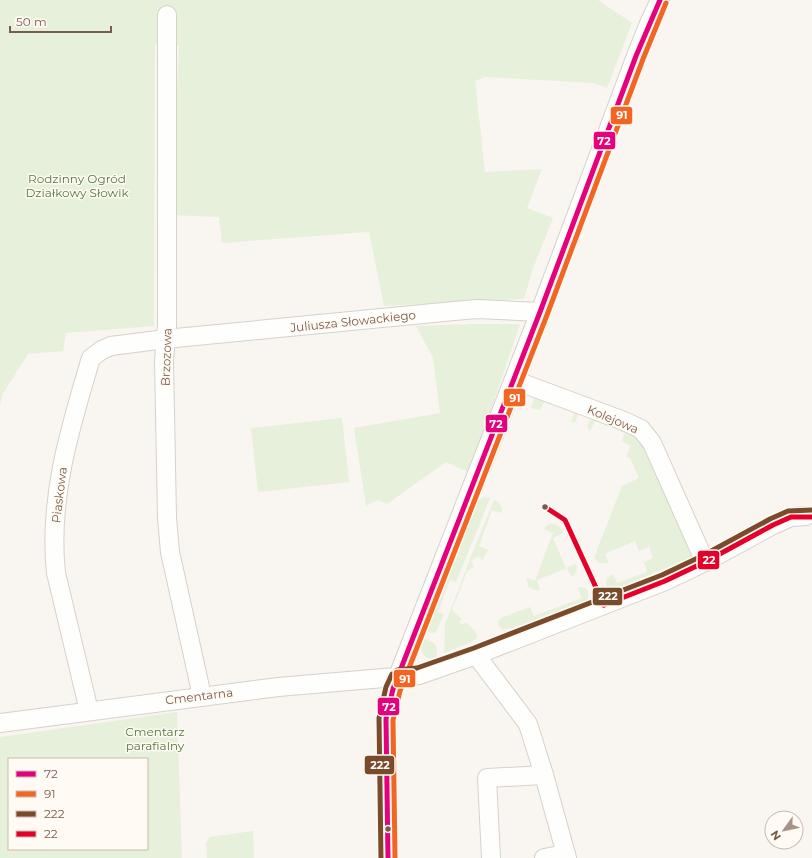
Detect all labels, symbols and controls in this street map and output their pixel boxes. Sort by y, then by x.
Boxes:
scale bar [10,8,111,34]
text: 50 m [16,14,47,29]
line badge: 91 [610,106,633,125]
text: 91 [616,108,628,122]
line badge: 72 [593,131,616,150]
text: 72 [597,134,611,148]
park label: Rodzinny Ogród Działkowy Słowik [25,171,129,200]
street label: Juliusza Słowackiego [288,307,417,335]
street label: Brzozowa [157,328,175,386]
line badge: 91 [503,388,526,407]
text: 91 [509,391,521,405]
street label: Kolejowa [585,402,641,436]
line badge: 72 [485,414,508,433]
text: 72 [489,417,503,431]
street label: Piaskowa [48,466,70,524]
unlabelled marker [540,502,550,512]
line badge: 22 [697,550,720,570]
text: 22 [703,553,716,567]
line badge: 222 [592,587,623,606]
text: 222 [598,589,618,603]
line badge: 91 [393,669,416,688]
text: 91 [399,672,411,686]
street label: Cmentarna [164,684,234,708]
line badge: 72 [377,697,400,716]
text: 72 [382,700,396,714]
park label: Cmentarz parafialny [125,724,185,753]
line badge: 222 [364,755,395,775]
legend [8,758,148,850]
text: 222 [370,758,390,772]
text: 72 [44,766,58,781]
text: 91 [44,786,56,801]
text: 222 [44,806,65,821]
north arrow [764,810,804,850]
unlabelled marker [383,824,393,834]
text: 22 [44,826,58,841]
text: N [767,828,784,843]

